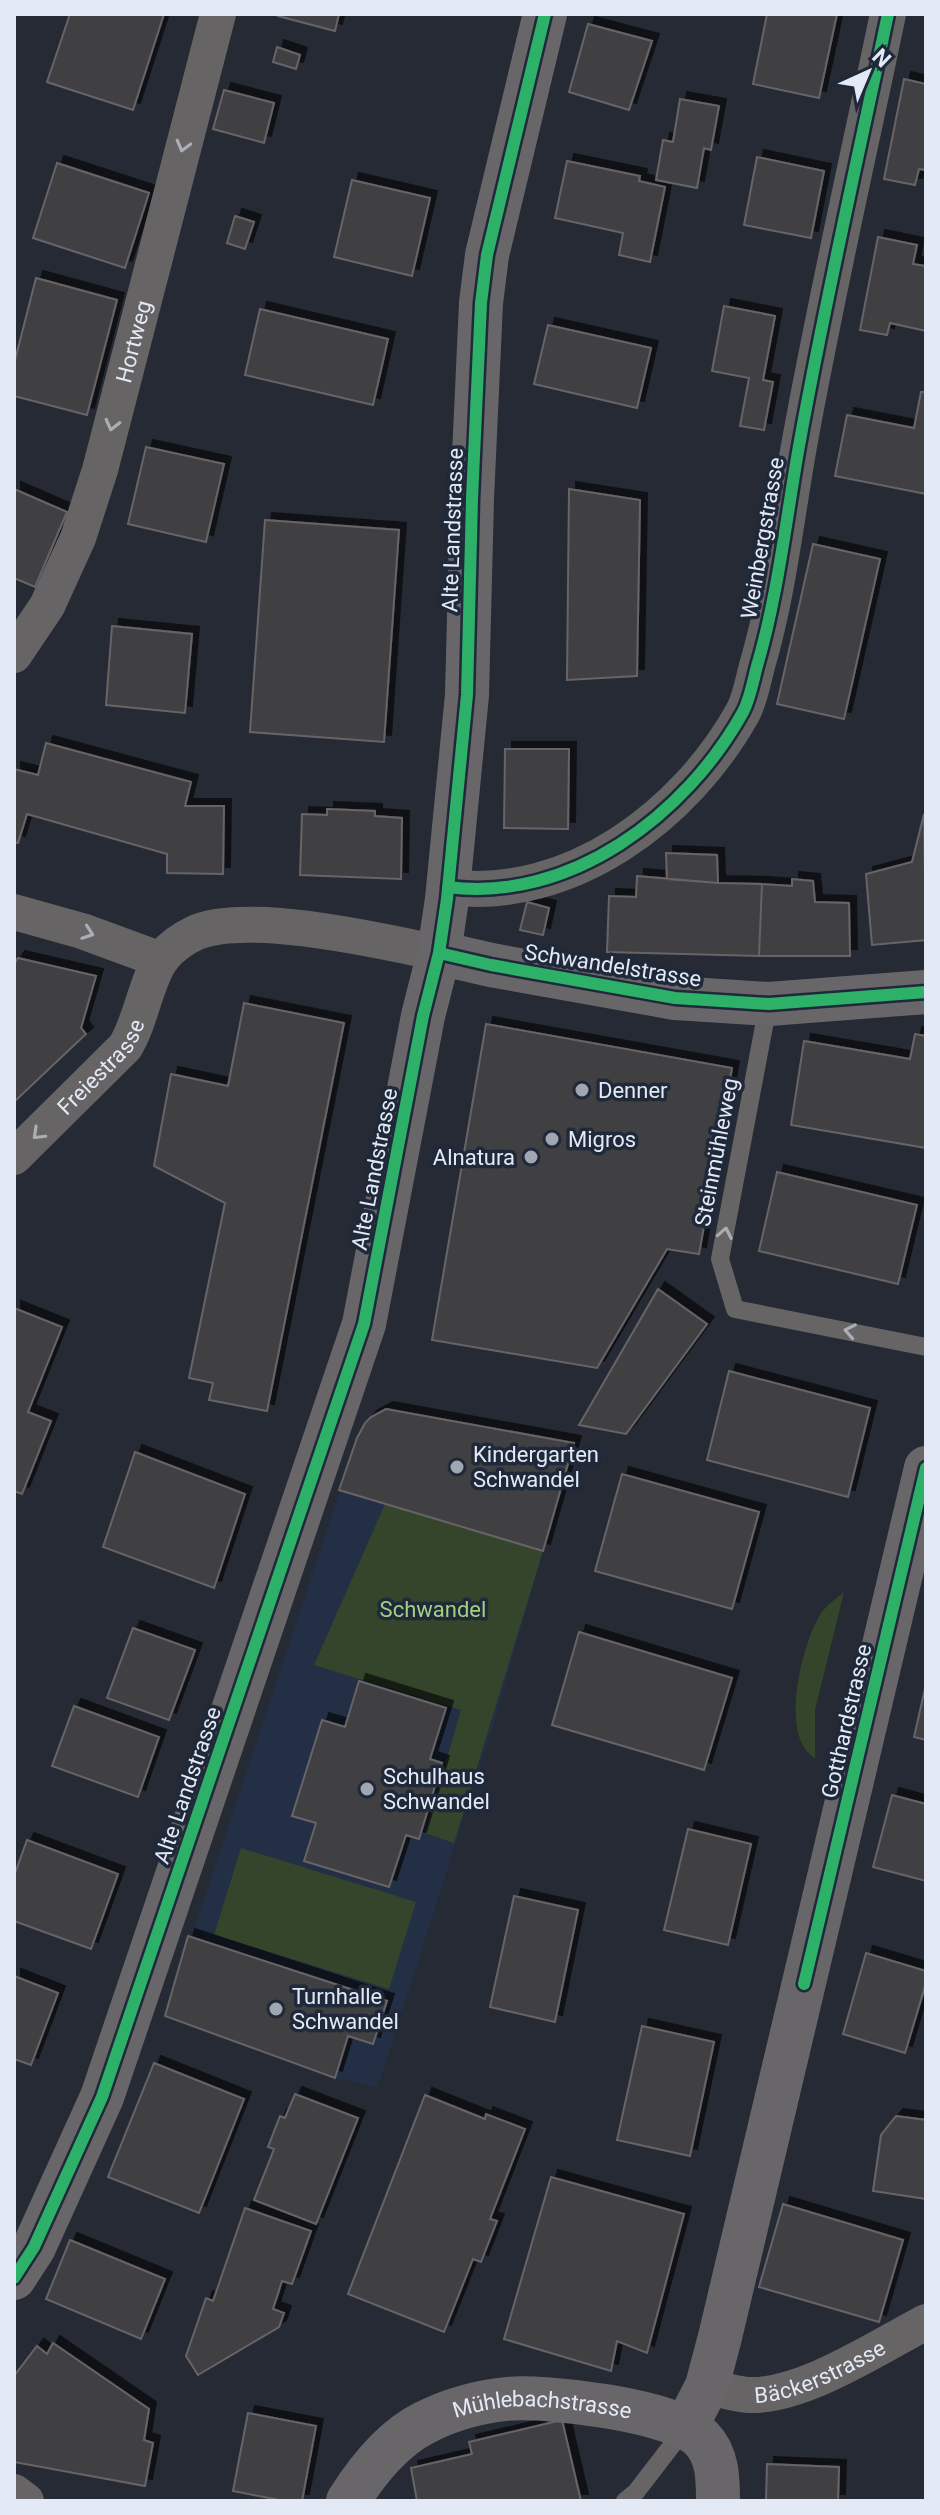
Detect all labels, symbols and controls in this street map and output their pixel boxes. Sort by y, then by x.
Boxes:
north arrow [828,32,908,112]
text: N [867,44,896,72]
one-way arrow [175,138,192,152]
street label: Hortweg [111,298,156,385]
one-way arrow [104,417,121,431]
street label: Alte Landstrasse [437,447,468,613]
street label: Weinbergstrasse [736,455,789,621]
one-way arrow [80,924,94,940]
street label: Schwandelstrasse [523,939,703,992]
street label: Freiestrasse [52,1016,149,1120]
street label: Steinmühleweg [690,1076,743,1228]
place label: Denner [598,1078,668,1103]
marker: Denner [573,1081,591,1099]
street label: Alte Landstrasse [347,1086,402,1252]
one-way arrow [33,1125,47,1139]
place label: Migros [568,1127,636,1152]
marker: Migros [543,1130,561,1148]
place label: Alnatura [433,1145,515,1170]
marker: Alnatura [522,1148,540,1166]
one-way arrow [715,1227,732,1240]
one-way arrow [843,1324,856,1341]
place label: Kindergarten Schwandel [473,1442,599,1492]
marker: Kindergarten Schwandel [448,1458,466,1476]
park label: Schwandel [380,1597,486,1622]
street label: Gotthardstrasse [817,1642,876,1801]
street label: Alte Landstrasse [149,1703,226,1867]
place label: Schulhaus Schwandel [383,1764,490,1814]
marker: Schulhaus Schwandel [358,1780,376,1798]
place label: Turnhalle Schwandel [292,1984,399,2034]
marker: Turnhalle Schwandel [267,2000,285,2018]
street label: Bäckerstrasse [753,2335,890,2408]
street label: Mühlebachstrasse [450,2386,634,2424]

